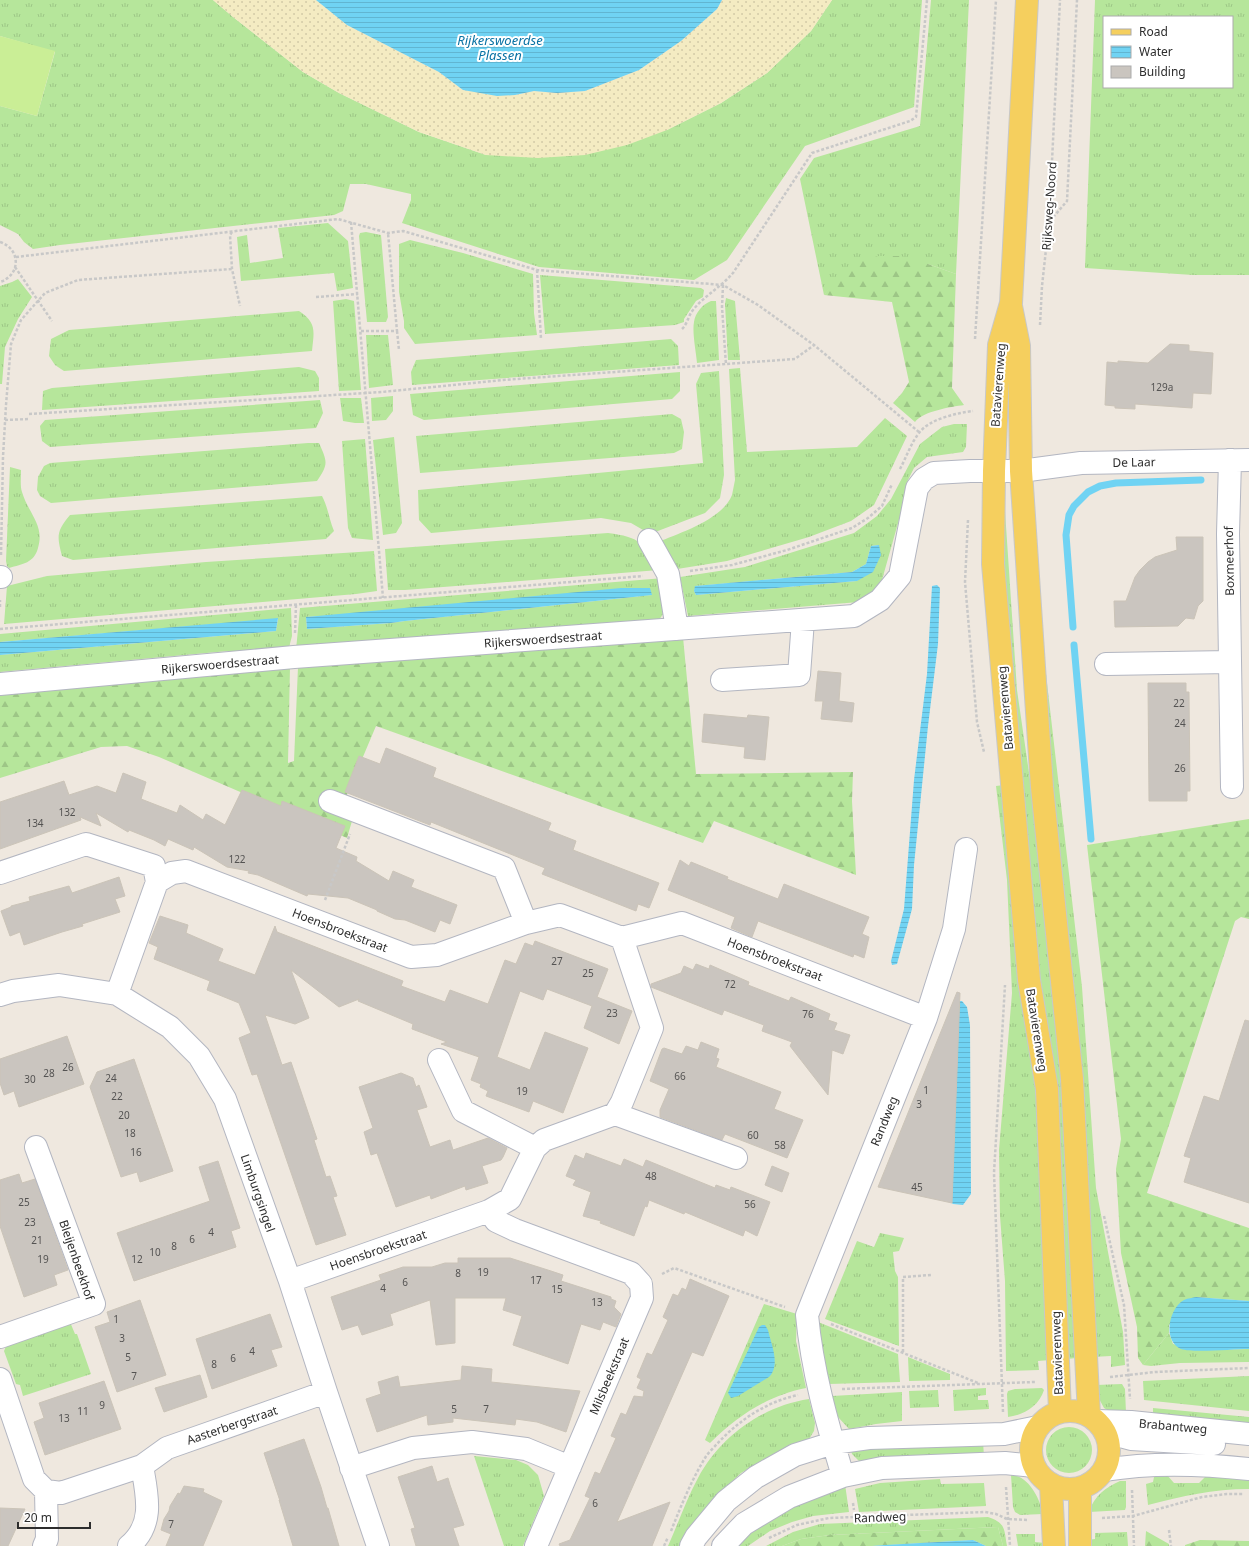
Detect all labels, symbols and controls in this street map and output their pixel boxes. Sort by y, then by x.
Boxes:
legend [1103,16,1233,88]
text: Road [1139,23,1168,40]
water label: Rijkerswoerdse Plassen [457,31,543,64]
text: Water [1139,43,1173,60]
text: Building [1139,63,1186,80]
street label: Rijksweg-Noord [1037,161,1061,251]
street label: Batavierenweg [987,342,1009,428]
house number: 129a [1151,380,1173,394]
street label: De Laar [1112,453,1156,471]
street label: Boxmeerhof [1220,525,1238,596]
street label: Rijkerswoerdsestraat [483,626,603,652]
street label: Rijkerswoerdsestraat [160,650,280,678]
street label: Batavierenweg [993,665,1017,751]
house number: 22 [1173,696,1185,710]
house number: 24 [1174,716,1186,730]
house number: 26 [1174,761,1186,775]
house number: 132 [58,805,76,819]
house number: 134 [26,816,44,830]
house number: 122 [228,852,246,866]
street label: Hoensbroekstraat [290,904,391,956]
street label: Hoensbroekstraat [725,933,826,985]
house number: 27 [551,954,563,968]
house number: 25 [582,966,594,980]
house number: 72 [724,977,736,991]
street label: Batavierenweg [1022,987,1052,1073]
house number: 23 [606,1006,618,1020]
house number: 76 [802,1007,814,1021]
house number: 26 [62,1060,74,1074]
house number: 28 [43,1066,55,1080]
house number: 66 [674,1069,686,1083]
house number: 24 [105,1071,117,1085]
house number: 30 [24,1072,36,1086]
house number: 1 [923,1083,929,1097]
house number: 19 [516,1084,528,1098]
house number: 22 [111,1089,123,1103]
street label: Randweg [866,1093,902,1149]
house number: 3 [916,1097,922,1111]
house number: 20 [118,1108,130,1122]
house number: 18 [124,1126,136,1140]
house number: 60 [747,1128,759,1142]
house number: 58 [774,1138,786,1152]
house number: 16 [130,1145,142,1159]
street label: Limburgsingel [237,1152,279,1234]
house number: 48 [645,1169,657,1183]
house number: 45 [911,1180,923,1194]
house number: 25 [18,1195,30,1209]
house number: 56 [744,1197,756,1211]
house number: 23 [24,1215,36,1229]
street label: Bleijenbeekhof [55,1217,99,1303]
house number: 4 [208,1225,214,1239]
street label: Hoensbroekstraat [327,1225,429,1275]
house number: 6 [189,1232,195,1246]
house number: 21 [31,1233,43,1247]
house number: 8 [171,1239,177,1253]
house number: 10 [149,1245,161,1259]
house number: 19 [37,1252,49,1266]
house number: 12 [131,1252,143,1266]
house number: 19 [477,1265,489,1279]
house number: 8 [455,1266,461,1280]
house number: 17 [530,1273,542,1287]
house number: 6 [402,1275,408,1289]
house number: 4 [380,1281,386,1295]
house number: 15 [551,1282,563,1296]
house number: 13 [591,1295,603,1309]
street label: Batavierenweg [1047,1311,1067,1395]
house number: 1 [113,1312,119,1326]
house number: 3 [119,1331,125,1345]
street label: Milsbeekstraat [585,1334,633,1417]
house number: 4 [249,1344,255,1358]
house number: 5 [125,1350,131,1364]
house number: 6 [230,1351,236,1365]
house number: 8 [211,1357,217,1371]
house number: 7 [131,1369,137,1383]
house number: 9 [99,1398,105,1412]
street label: Aasterbergstraat [184,1401,280,1449]
house number: 5 [451,1402,457,1416]
house number: 7 [483,1402,489,1416]
house number: 11 [77,1404,89,1418]
house number: 13 [58,1411,70,1425]
street label: Brabantweg [1138,1415,1208,1437]
house number: 6 [592,1496,598,1510]
scale bar [18,1504,90,1530]
street label: Randweg [853,1508,907,1526]
text: 20 m [24,1509,52,1526]
house number: 7 [168,1517,174,1531]

